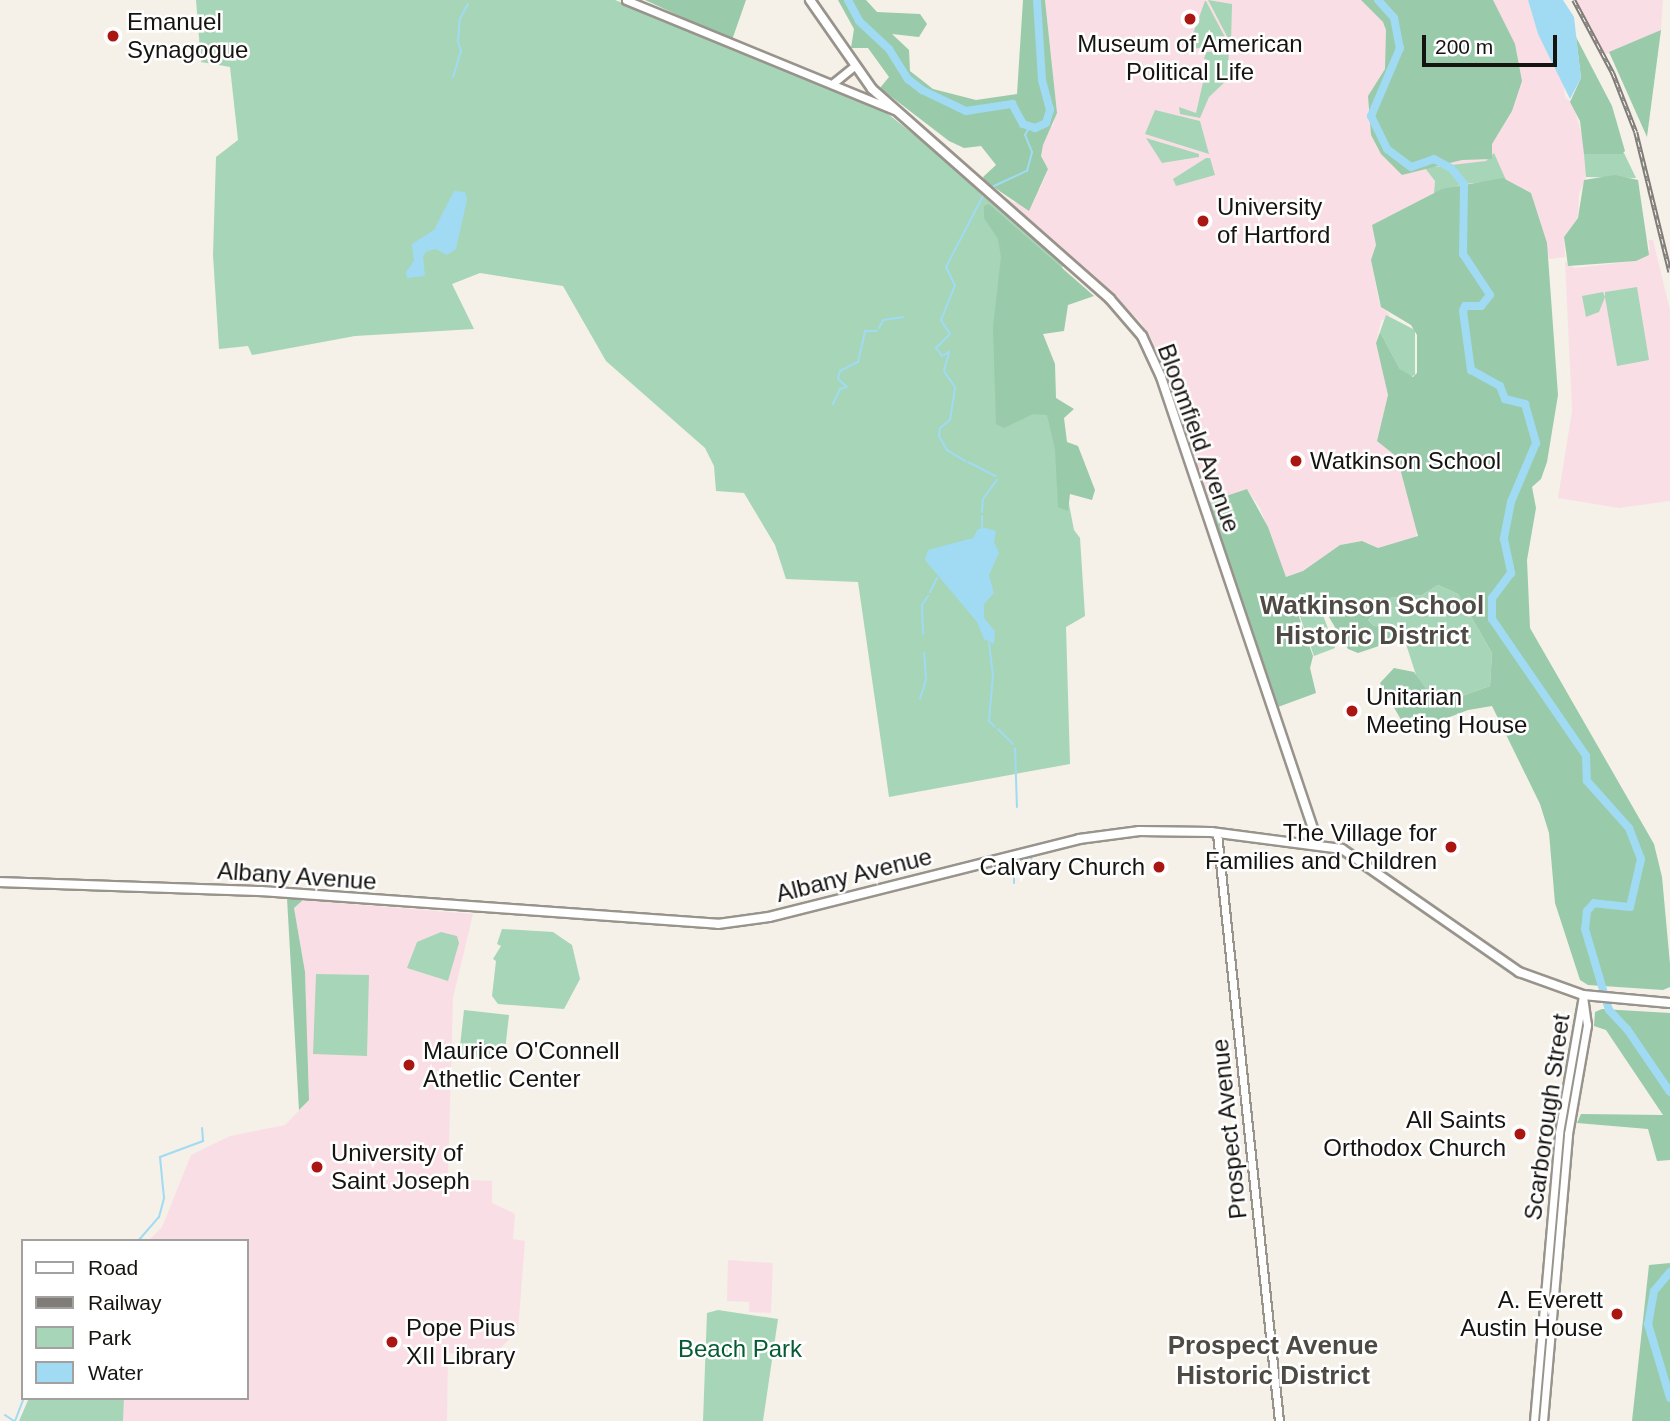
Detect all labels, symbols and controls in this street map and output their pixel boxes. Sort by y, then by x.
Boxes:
place label: Emanuel Synagogue [127,8,248,64]
marker: Museum of American Political Life [1182,11,1198,27]
scale bar [1425,21,1560,65]
marker: Emanuel Synagogue [105,28,121,44]
place label: Museum of American Political Life [1077,30,1303,86]
text: 200 m [1435,35,1493,58]
place label: University of Hartford [1217,193,1330,249]
marker: University of Hartford [1195,213,1211,229]
street label: Bloomfield Avenue [1151,339,1247,537]
place label: Watkinson School [1310,447,1501,475]
marker: Watkinson School [1288,453,1304,469]
district label: Watkinson School Historic District [1260,590,1484,652]
place label: Unitarian Meeting House [1366,683,1527,739]
marker: Unitarian Meeting House [1344,703,1360,719]
place label: The Village for Families and Children [1205,819,1437,875]
marker: The Village for Families and Children [1443,839,1459,855]
street label: Albany Avenue [772,842,936,908]
place label: Calvary Church [980,853,1145,881]
street label: Albany Avenue [216,856,378,896]
marker: Calvary Church [1151,859,1167,875]
street label: Scarborough Street [1518,1012,1576,1222]
place label: Maurice O'Connell Athetlic Center [423,1037,620,1093]
street label: Prospect Avenue [1205,1037,1253,1221]
marker: Maurice O'Connell Athetlic Center [401,1057,417,1073]
place label: All Saints Orthodox Church [1323,1106,1506,1162]
marker: All Saints Orthodox Church [1512,1126,1528,1142]
place label: University of Saint Joseph [331,1139,470,1195]
marker: University of Saint Joseph [309,1159,325,1175]
legend [21,1239,248,1400]
text: Road [88,1256,138,1279]
place label: A. Everett Austin House [1460,1286,1603,1342]
text: Railway [88,1291,162,1314]
marker: A. Everett Austin House [1609,1306,1625,1322]
place label: Pope Pius XII Library [406,1314,515,1370]
text: Park [88,1326,131,1349]
district label: Prospect Avenue Historic District [1167,1330,1379,1392]
marker: Pope Pius XII Library [384,1334,400,1350]
park label: Beach Park [678,1335,802,1363]
text: Water [88,1361,143,1384]

